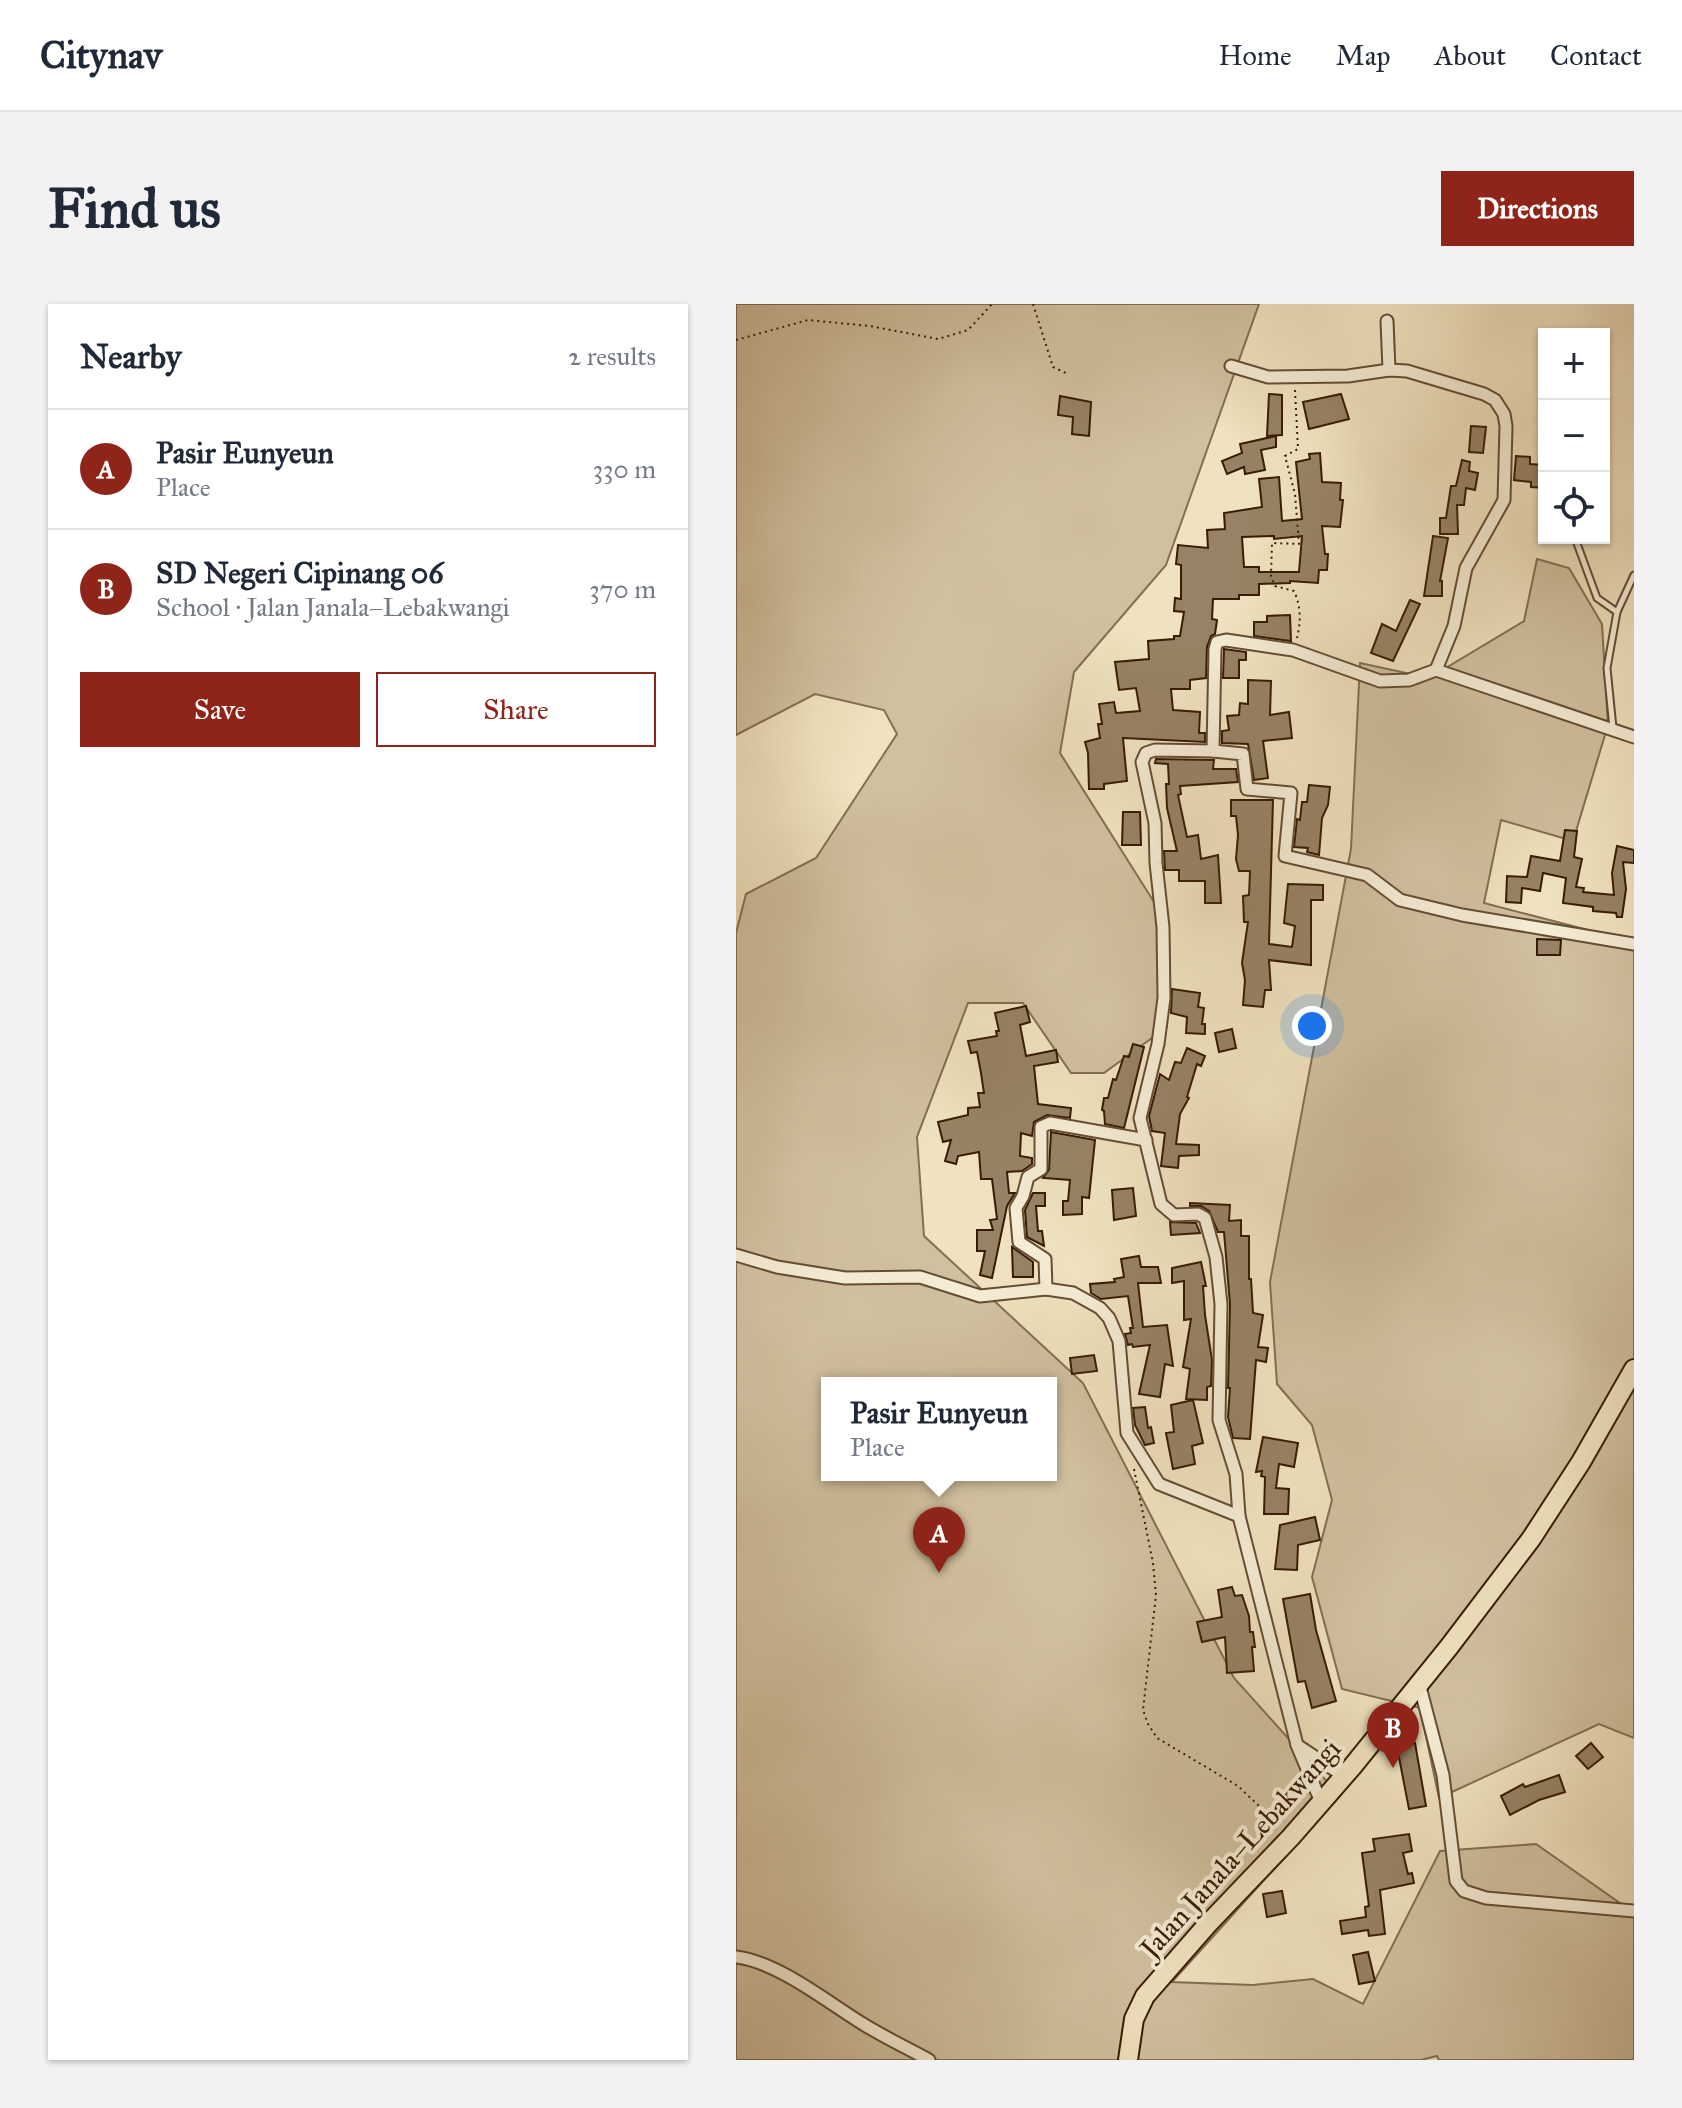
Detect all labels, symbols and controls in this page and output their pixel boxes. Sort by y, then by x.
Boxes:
text: Citynav [40,32,162,78]
text: Home [1219,38,1292,73]
text: Map [1336,38,1390,73]
text: About [1434,38,1506,73]
text: Contact [1550,38,1642,73]
button: Directions [1441,171,1634,246]
text: Find us [48,174,221,242]
map controls [1538,328,1610,544]
button: + [1538,328,1610,400]
text: Nearby [80,336,182,377]
text: 2 results [568,340,656,372]
button: − [1538,400,1610,472]
text: Pasir Eunyeun [156,435,334,471]
text: A [97,453,115,485]
text: 330 m [593,453,656,485]
text: Place [156,471,211,503]
button: locate [1538,472,1610,544]
text: SD Negeri Cipinang 06 [156,555,444,591]
text: B [97,573,115,605]
text: 370 m [589,573,656,605]
text: School · Jalan Janala–Lebakwangi [156,591,510,623]
button: Save [80,672,360,747]
button: Share [376,672,656,747]
your location [1292,1006,1332,1046]
popup [821,1377,1057,1481]
text: Pasir Eunyeun [850,1395,1028,1431]
text: Place [850,1431,905,1463]
pin: A [913,1507,965,1573]
pin: B [1367,1702,1419,1768]
street label: Jalan Janala–Lebakwangi [1131,1731,1348,1968]

